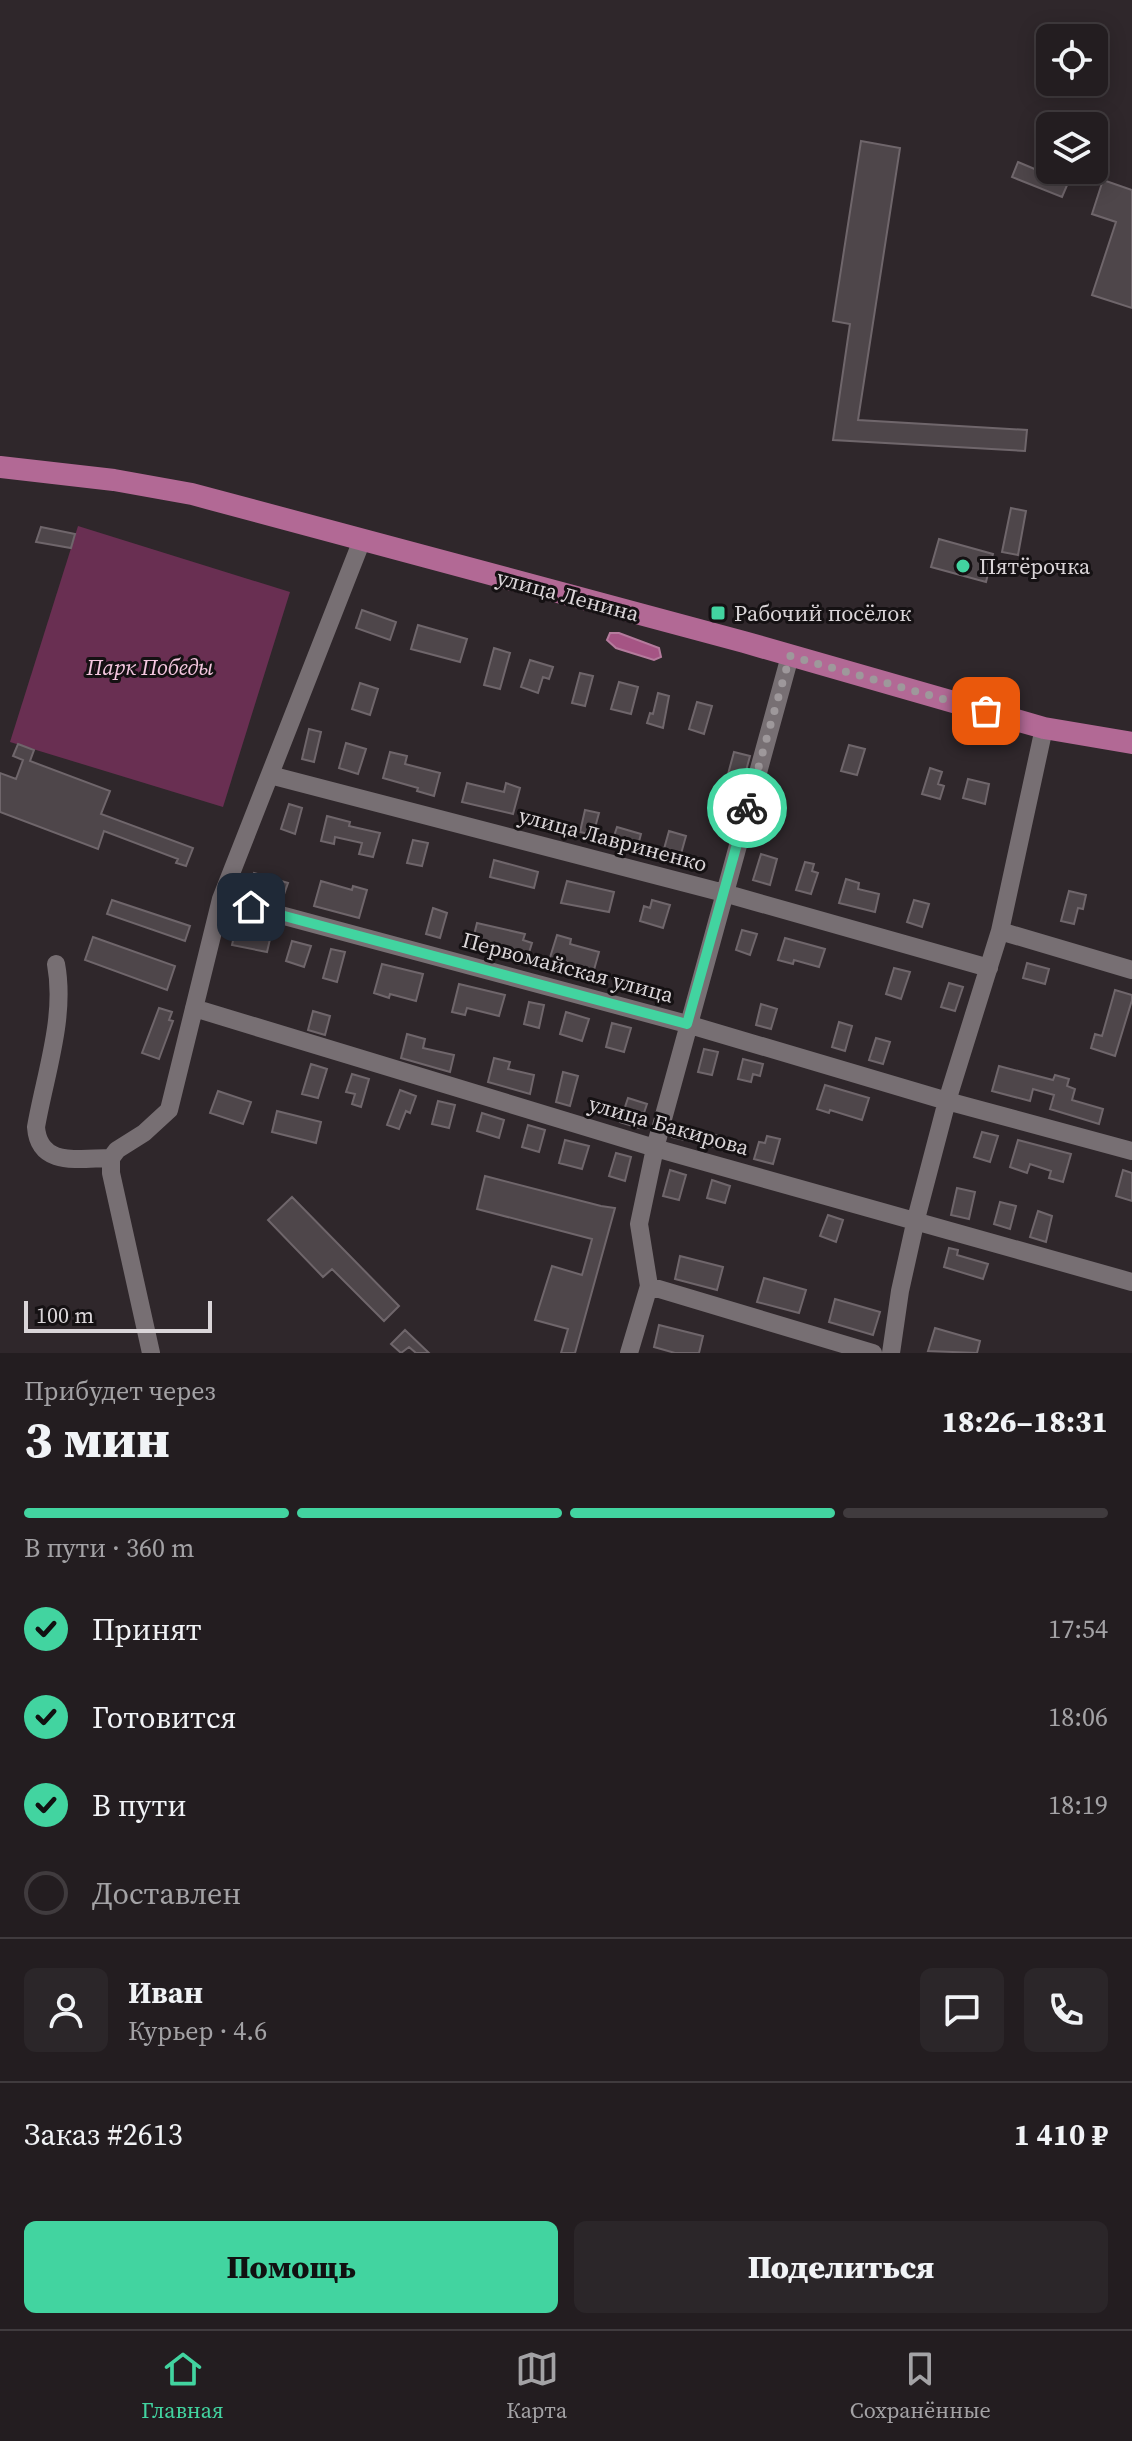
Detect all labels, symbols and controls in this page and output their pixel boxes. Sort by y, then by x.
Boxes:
map controls [1036,24,1108,184]
button: locate [1036,24,1108,96]
button: layers [1036,112,1108,184]
place label: Пятёрочка [979,551,1091,581]
marker: Пятёрочка [954,557,972,575]
street label: улица Ленина [493,562,643,629]
place label: Рабочий посёлок [734,598,912,628]
marker: Рабочий посёлок [709,604,727,622]
park label: Парк Победы [86,652,214,682]
pin [952,677,1020,745]
icon: bag [964,689,1008,733]
courier [707,768,787,848]
icon: bike [725,786,769,830]
street label: улица Лавриненко [515,799,711,879]
pin [217,873,285,941]
icon: home [229,885,273,929]
street label: Первомайская улица [459,924,678,1010]
street label: улица Бакирова [585,1088,753,1162]
scale bar [24,1297,212,1333]
text: 100 m [36,1300,94,1330]
text: Прибудет через [24,1373,216,1409]
text: 18:26–18:31 [941,1401,1108,1442]
text: 3 мин [24,1403,170,1474]
text: В пути · 360 m [24,1530,194,1566]
icon: check [24,1607,68,1651]
text: Принят [92,1609,202,1650]
text: 17:54 [1048,1611,1108,1647]
icon: check [24,1695,68,1739]
text: Готовится [92,1697,236,1738]
text: 18:06 [1048,1699,1108,1735]
icon: check [24,1783,68,1827]
text: В пути [92,1785,187,1826]
text: 18:19 [1048,1787,1108,1823]
text: Доставлен [92,1873,241,1914]
button: person [24,1968,108,2052]
button: chat [920,1968,1004,2052]
button: phone [1024,1968,1108,2052]
text: Иван [128,1972,203,2013]
text: Курьер · 4.6 [128,2013,267,2049]
text: Заказ #2613 [24,2114,183,2155]
text: 1 410 ₽ [1014,2114,1108,2155]
button: Помощь [24,2221,558,2313]
button: Поделиться [574,2221,1108,2313]
tab: Главная [141,2347,224,2425]
tab: Карта [506,2347,567,2425]
tab: Сохранённые [850,2347,991,2425]

